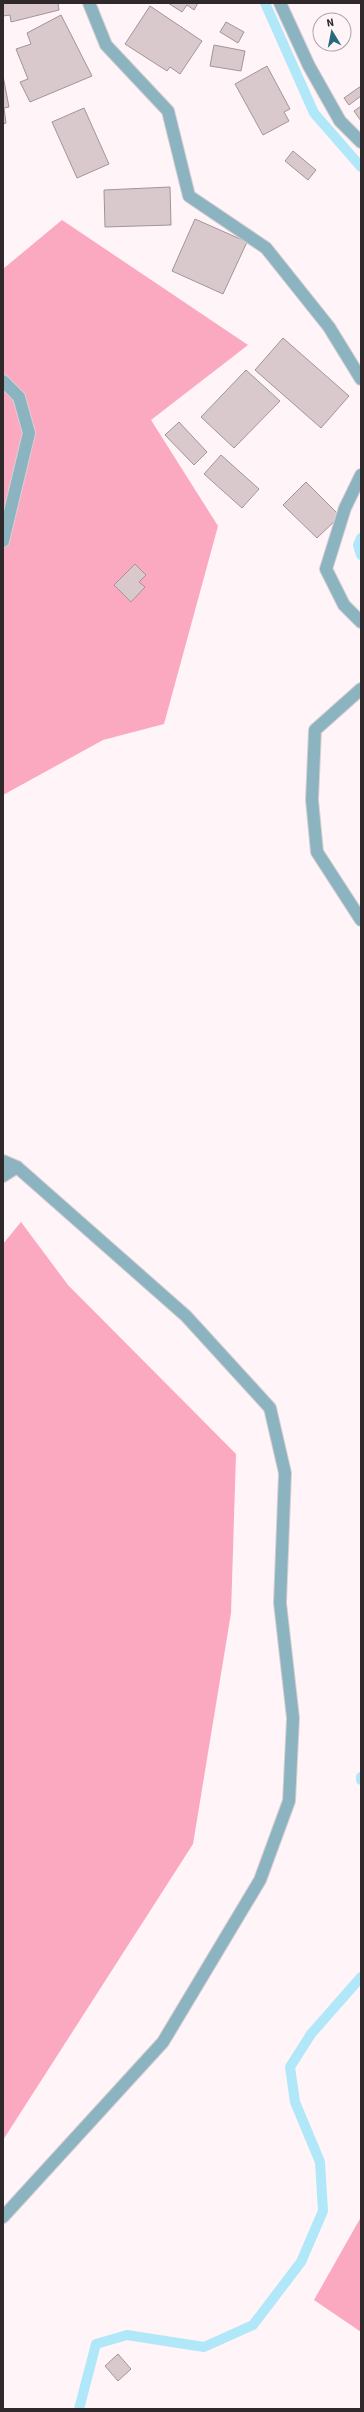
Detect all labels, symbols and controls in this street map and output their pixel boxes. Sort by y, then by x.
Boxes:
north arrow [312,12,352,52]
text: N [325,15,335,31]

